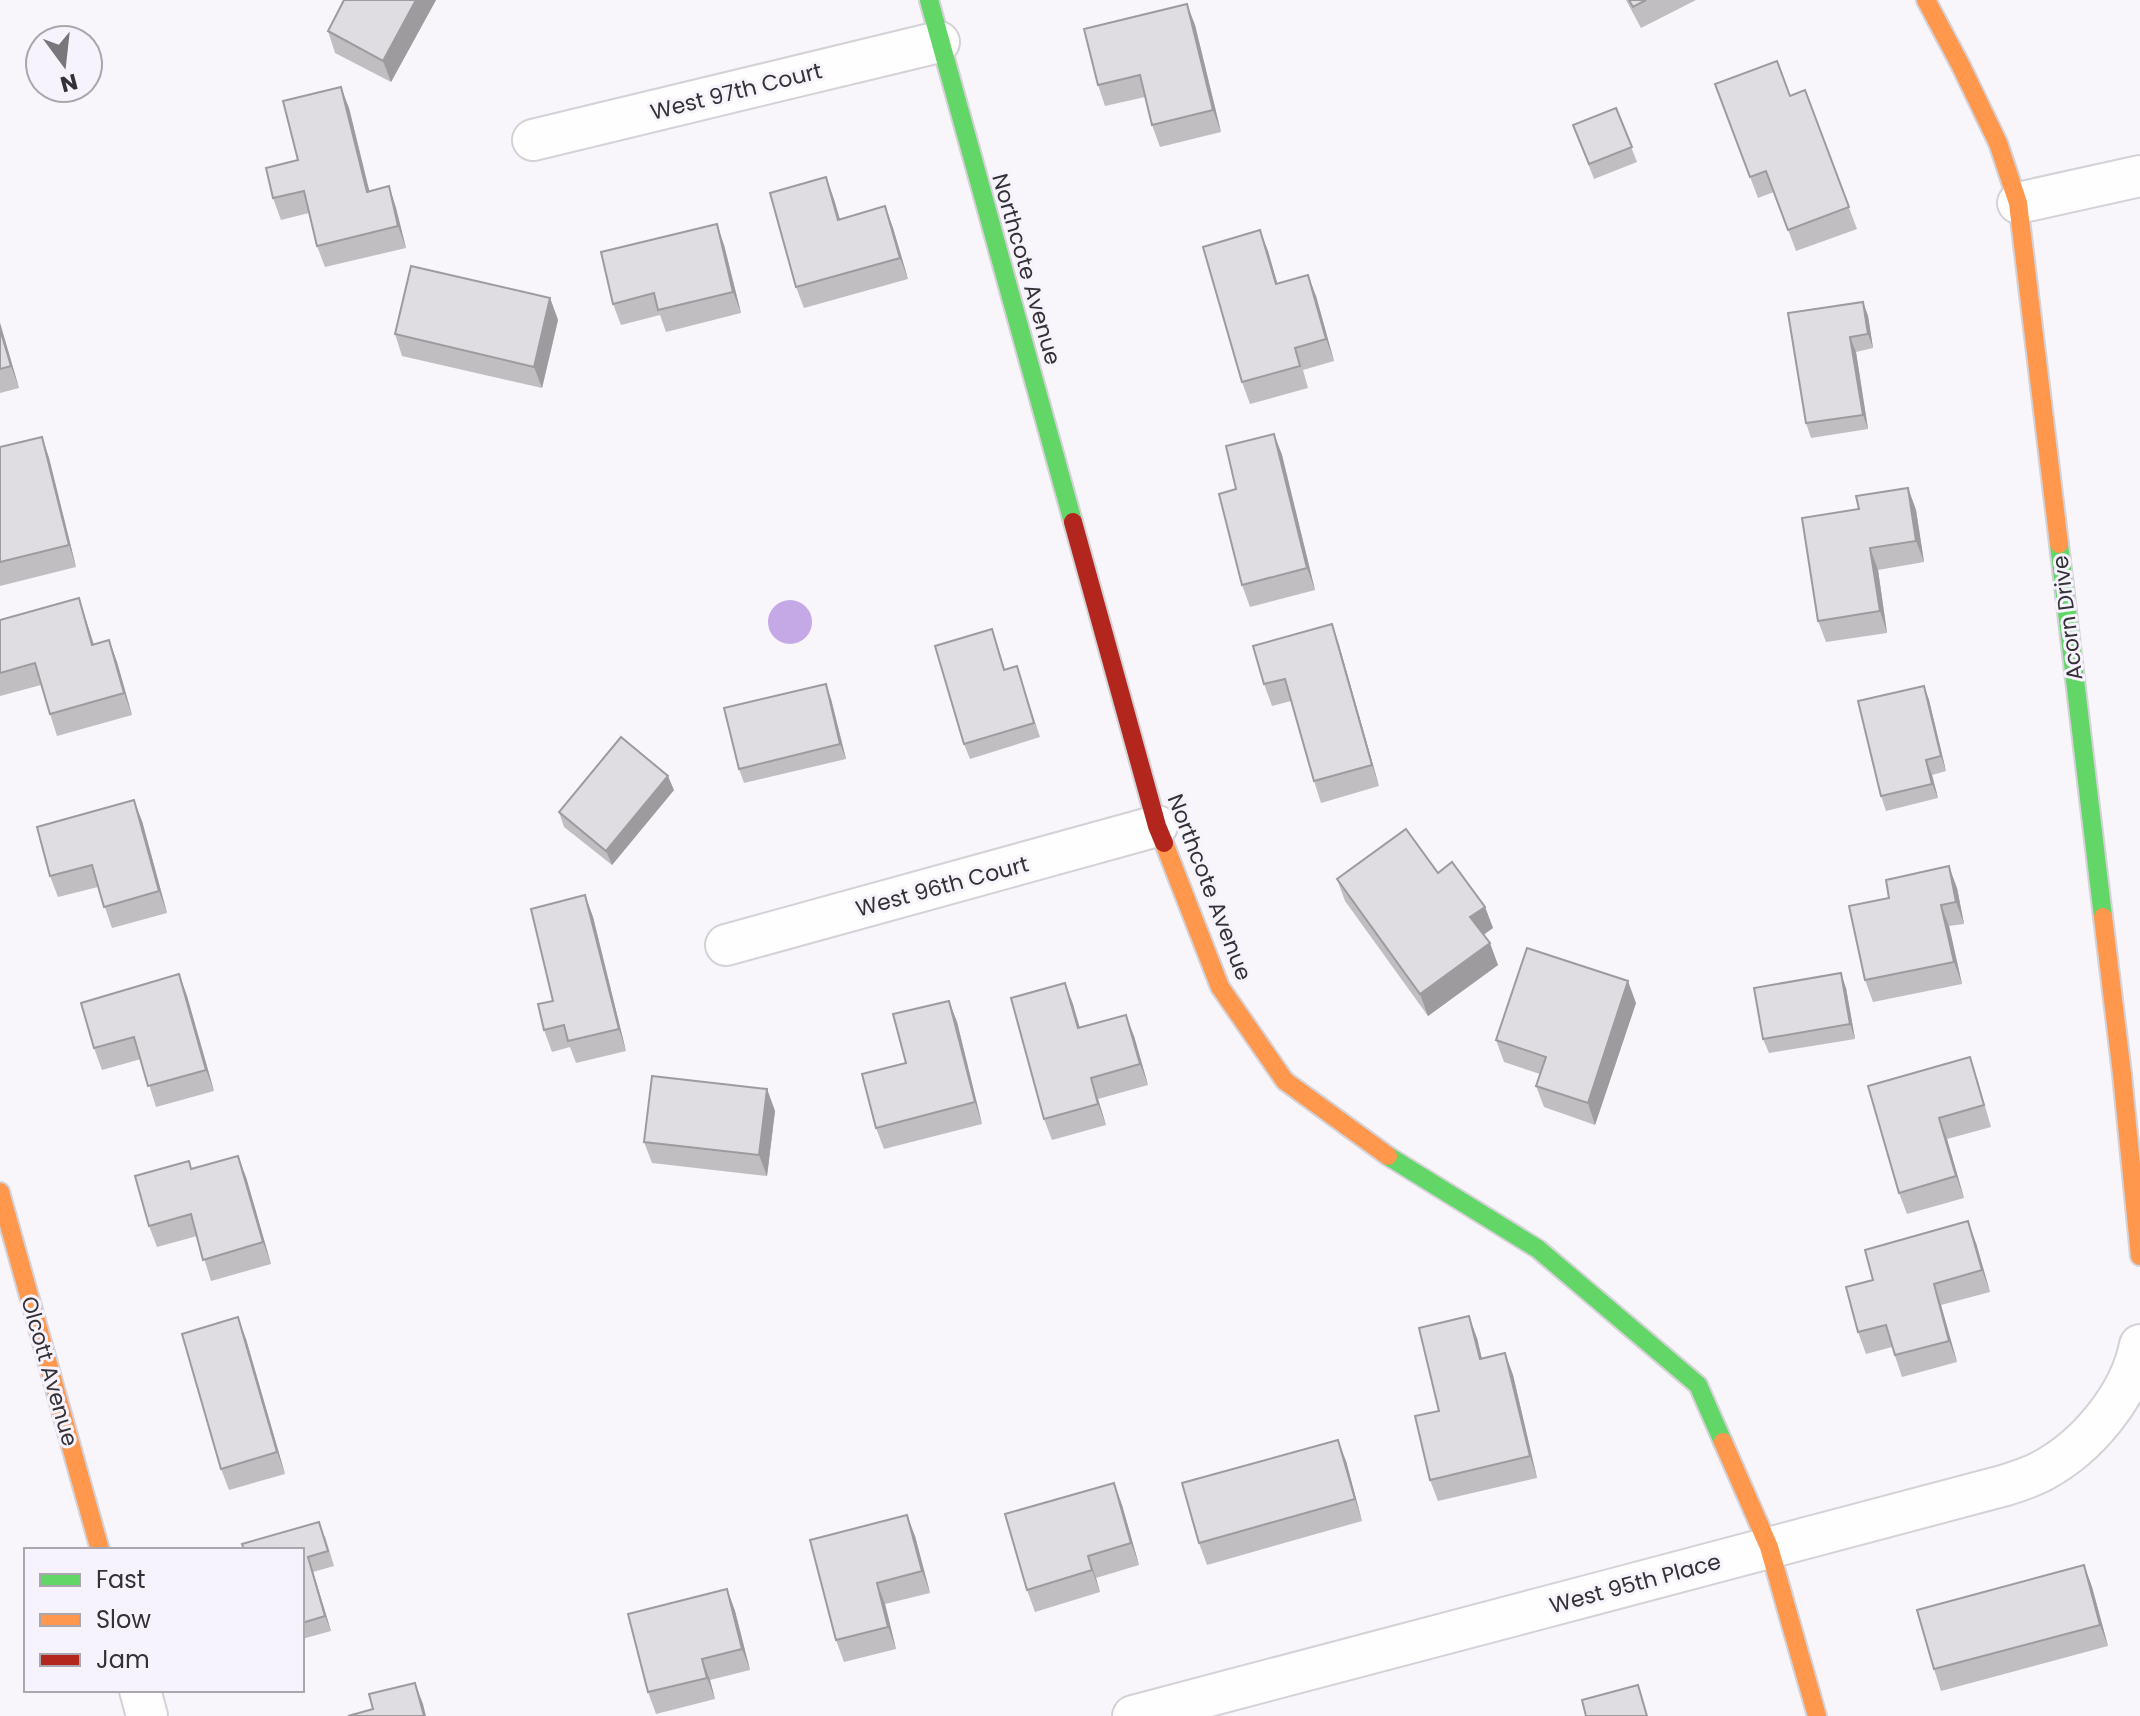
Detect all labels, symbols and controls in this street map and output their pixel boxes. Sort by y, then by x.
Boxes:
north arrow [24,24,104,104]
street label: West 97th Court [647,55,825,128]
text: N [57,66,81,100]
street label: Northcote Avenue [984,170,1069,368]
street label: Acorn Drive [2044,554,2091,682]
street label: Northcote Avenue [1160,789,1259,985]
street label: West 96th Court [852,849,1032,924]
street label: Olcott Avenue [13,1293,86,1450]
street label: West 95th Place [1546,1546,1724,1621]
legend [24,1548,304,1692]
text: Fast [96,1563,146,1596]
text: Slow [96,1603,151,1636]
text: Jam [96,1643,150,1676]

